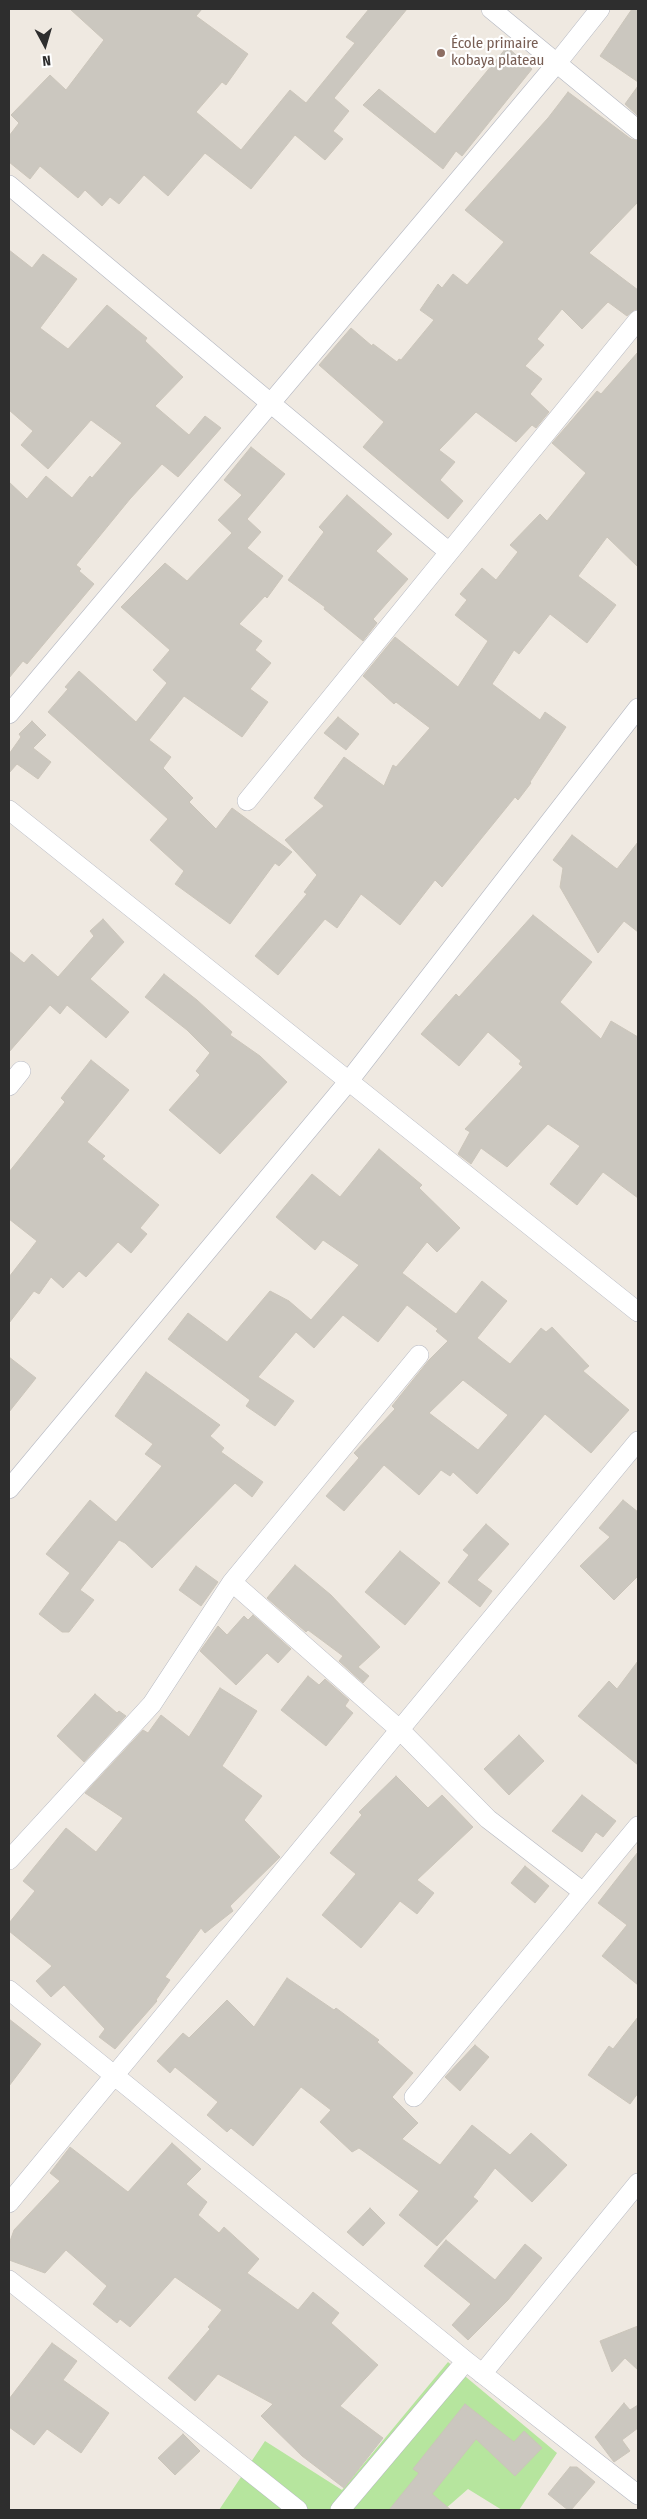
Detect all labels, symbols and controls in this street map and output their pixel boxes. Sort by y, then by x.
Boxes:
north arrow [20,20,70,70]
place label: École primaire kobaya plateau [451,35,544,70]
marker: École primaire kobaya plateau [435,47,447,59]
text: N [42,52,52,69]

